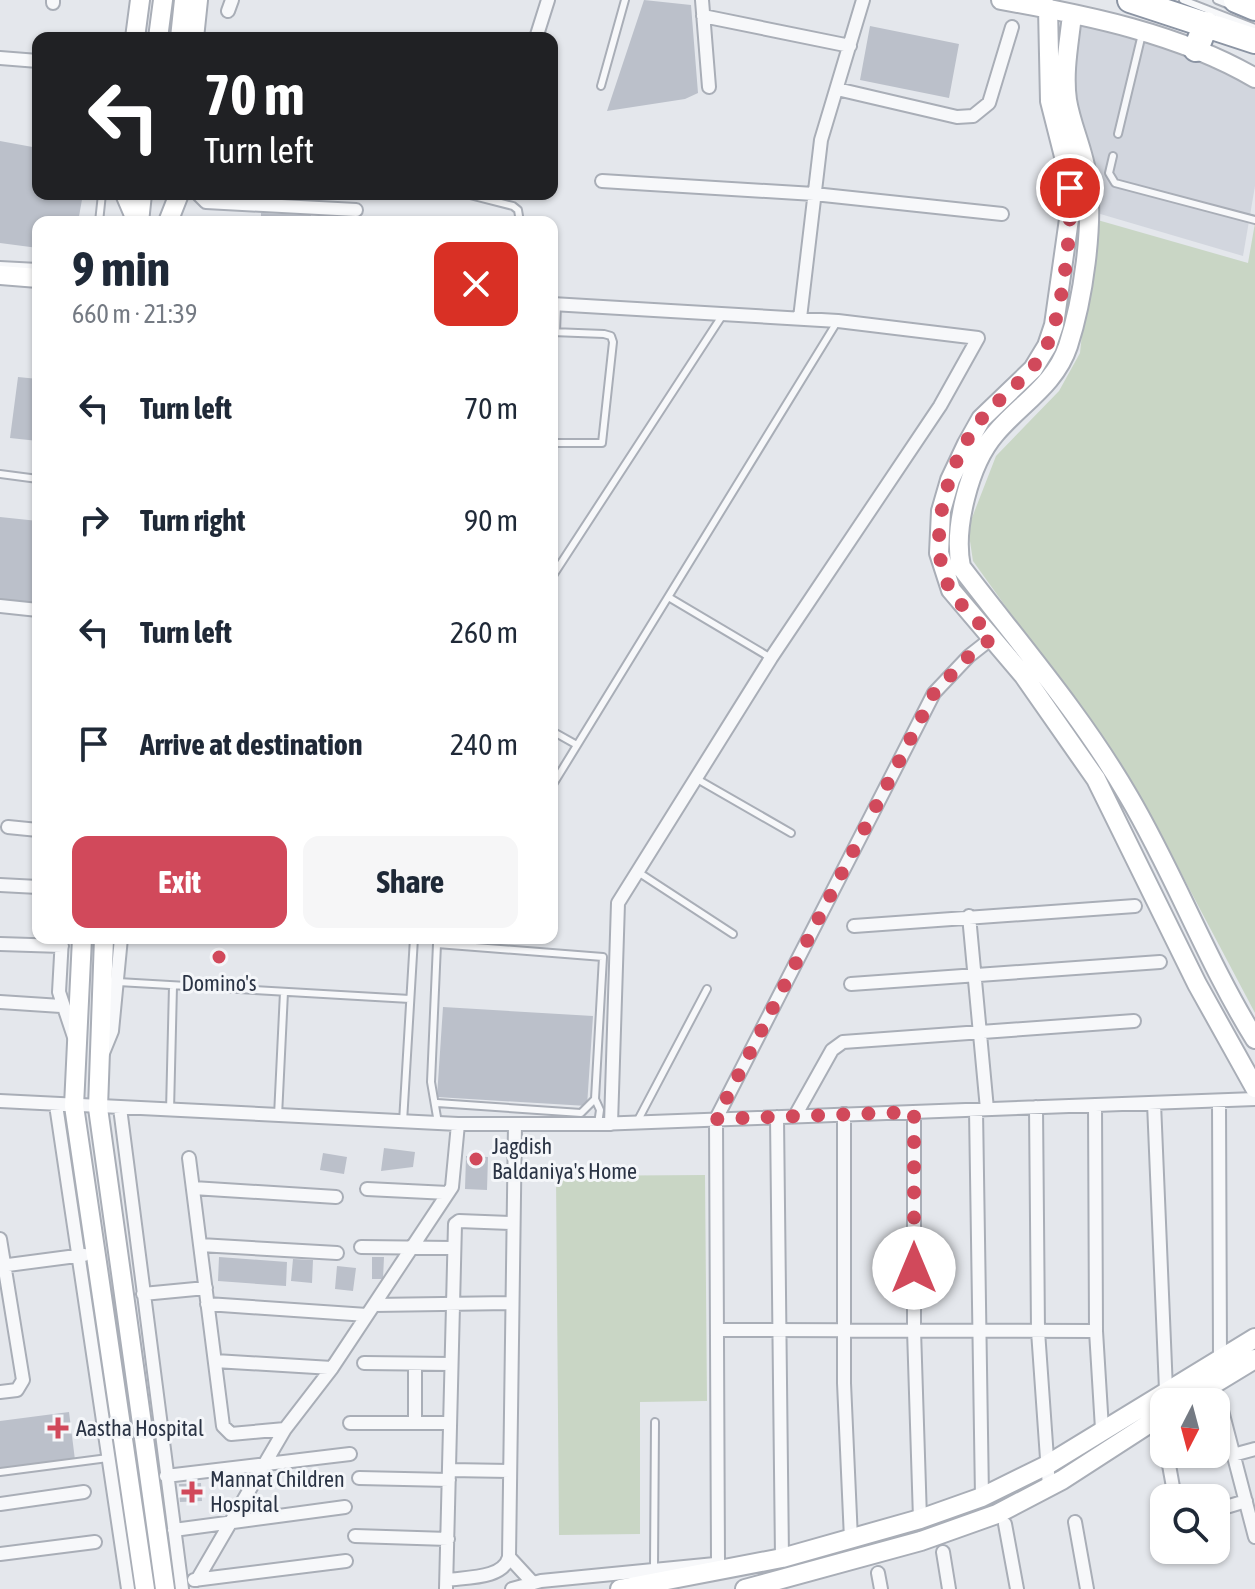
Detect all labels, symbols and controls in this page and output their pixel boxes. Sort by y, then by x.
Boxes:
text: 70 m [204,63,305,127]
icon: left [72,64,176,168]
text: Turn left [204,129,314,171]
pin [1036,154,1104,222]
icon: arrive [1048,166,1092,210]
text: 9 min [72,241,170,296]
button: close [434,242,518,326]
text: 660 m · 21:39 [72,299,197,329]
icon: left [72,386,116,430]
text: Turn left [140,391,232,425]
text: 70 m [464,391,518,425]
icon: right [72,498,116,542]
text: Turn right [140,503,246,537]
text: 90 m [464,503,518,537]
icon: left [72,610,116,654]
text: Turn left [140,615,232,649]
text: 260 m [450,615,518,649]
icon: arrive [72,722,116,766]
text: Arrive at destination [140,727,362,761]
text: 240 m [450,727,518,761]
button: Exit [72,836,287,928]
button: Share [303,836,518,928]
marker: Domino's [210,948,228,966]
place label: Domino's [181,970,257,996]
place label: Jagdish Baldaniya's Home [492,1133,637,1184]
marker: Jagdish Baldaniya's Home [467,1150,485,1168]
position arrow [872,1226,956,1310]
north arrow [1150,1388,1230,1468]
map controls [1150,1388,1230,1564]
place label: Aastha Hospital [76,1415,204,1441]
marker: Aastha Hospital [47,1417,69,1439]
place label: Mannat Children Hospital [210,1466,345,1517]
marker: Mannat Children Hospital [181,1481,203,1503]
button: search [1150,1484,1230,1564]

